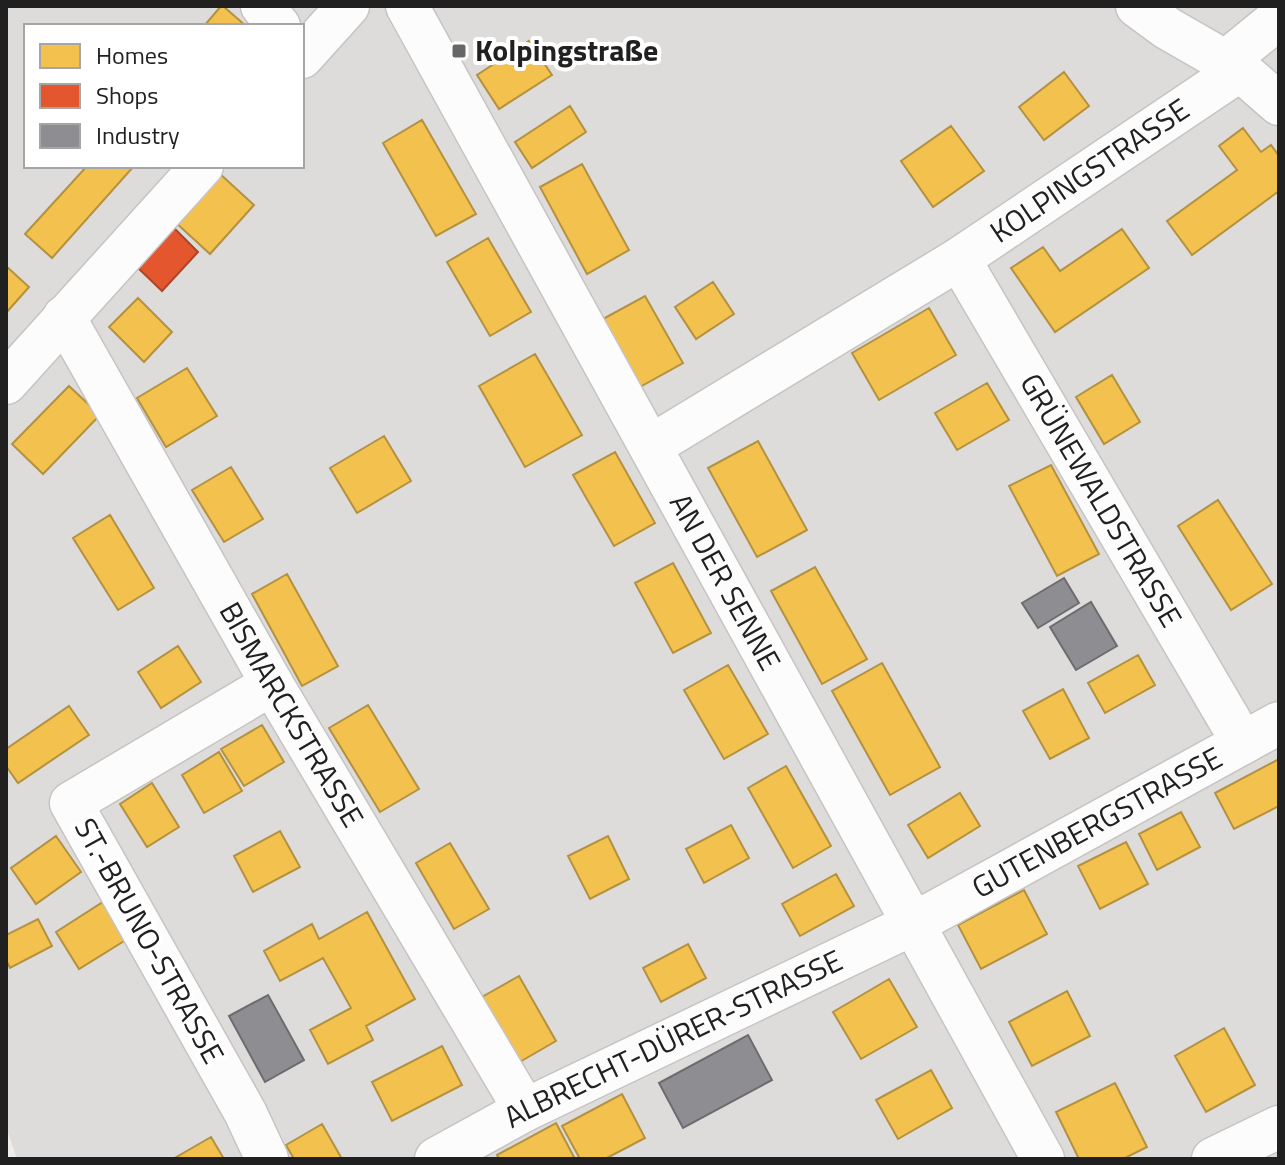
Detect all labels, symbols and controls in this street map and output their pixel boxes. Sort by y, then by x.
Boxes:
legend [24,24,304,168]
place label: Kolpingstraße [475,27,658,73]
text: Homes [96,37,168,73]
marker: Kolpingstraße [450,42,468,60]
text: Shops [96,77,158,113]
street label: KOLPINGSTRASSE [980,86,1198,254]
text: Industry [96,117,180,153]
street label: GRÜNEWALDSTRASSE [1009,364,1194,636]
street label: AN DER SENNE [658,485,793,679]
street label: BISMARCKSTRASSE [208,593,376,836]
street label: GUTENBERGSTRASSE [963,735,1230,910]
street label: ST.-BRUNO-STRASSE [63,809,237,1072]
street label: ALBRECHT-DÜRER-STRASSE [495,937,850,1139]

